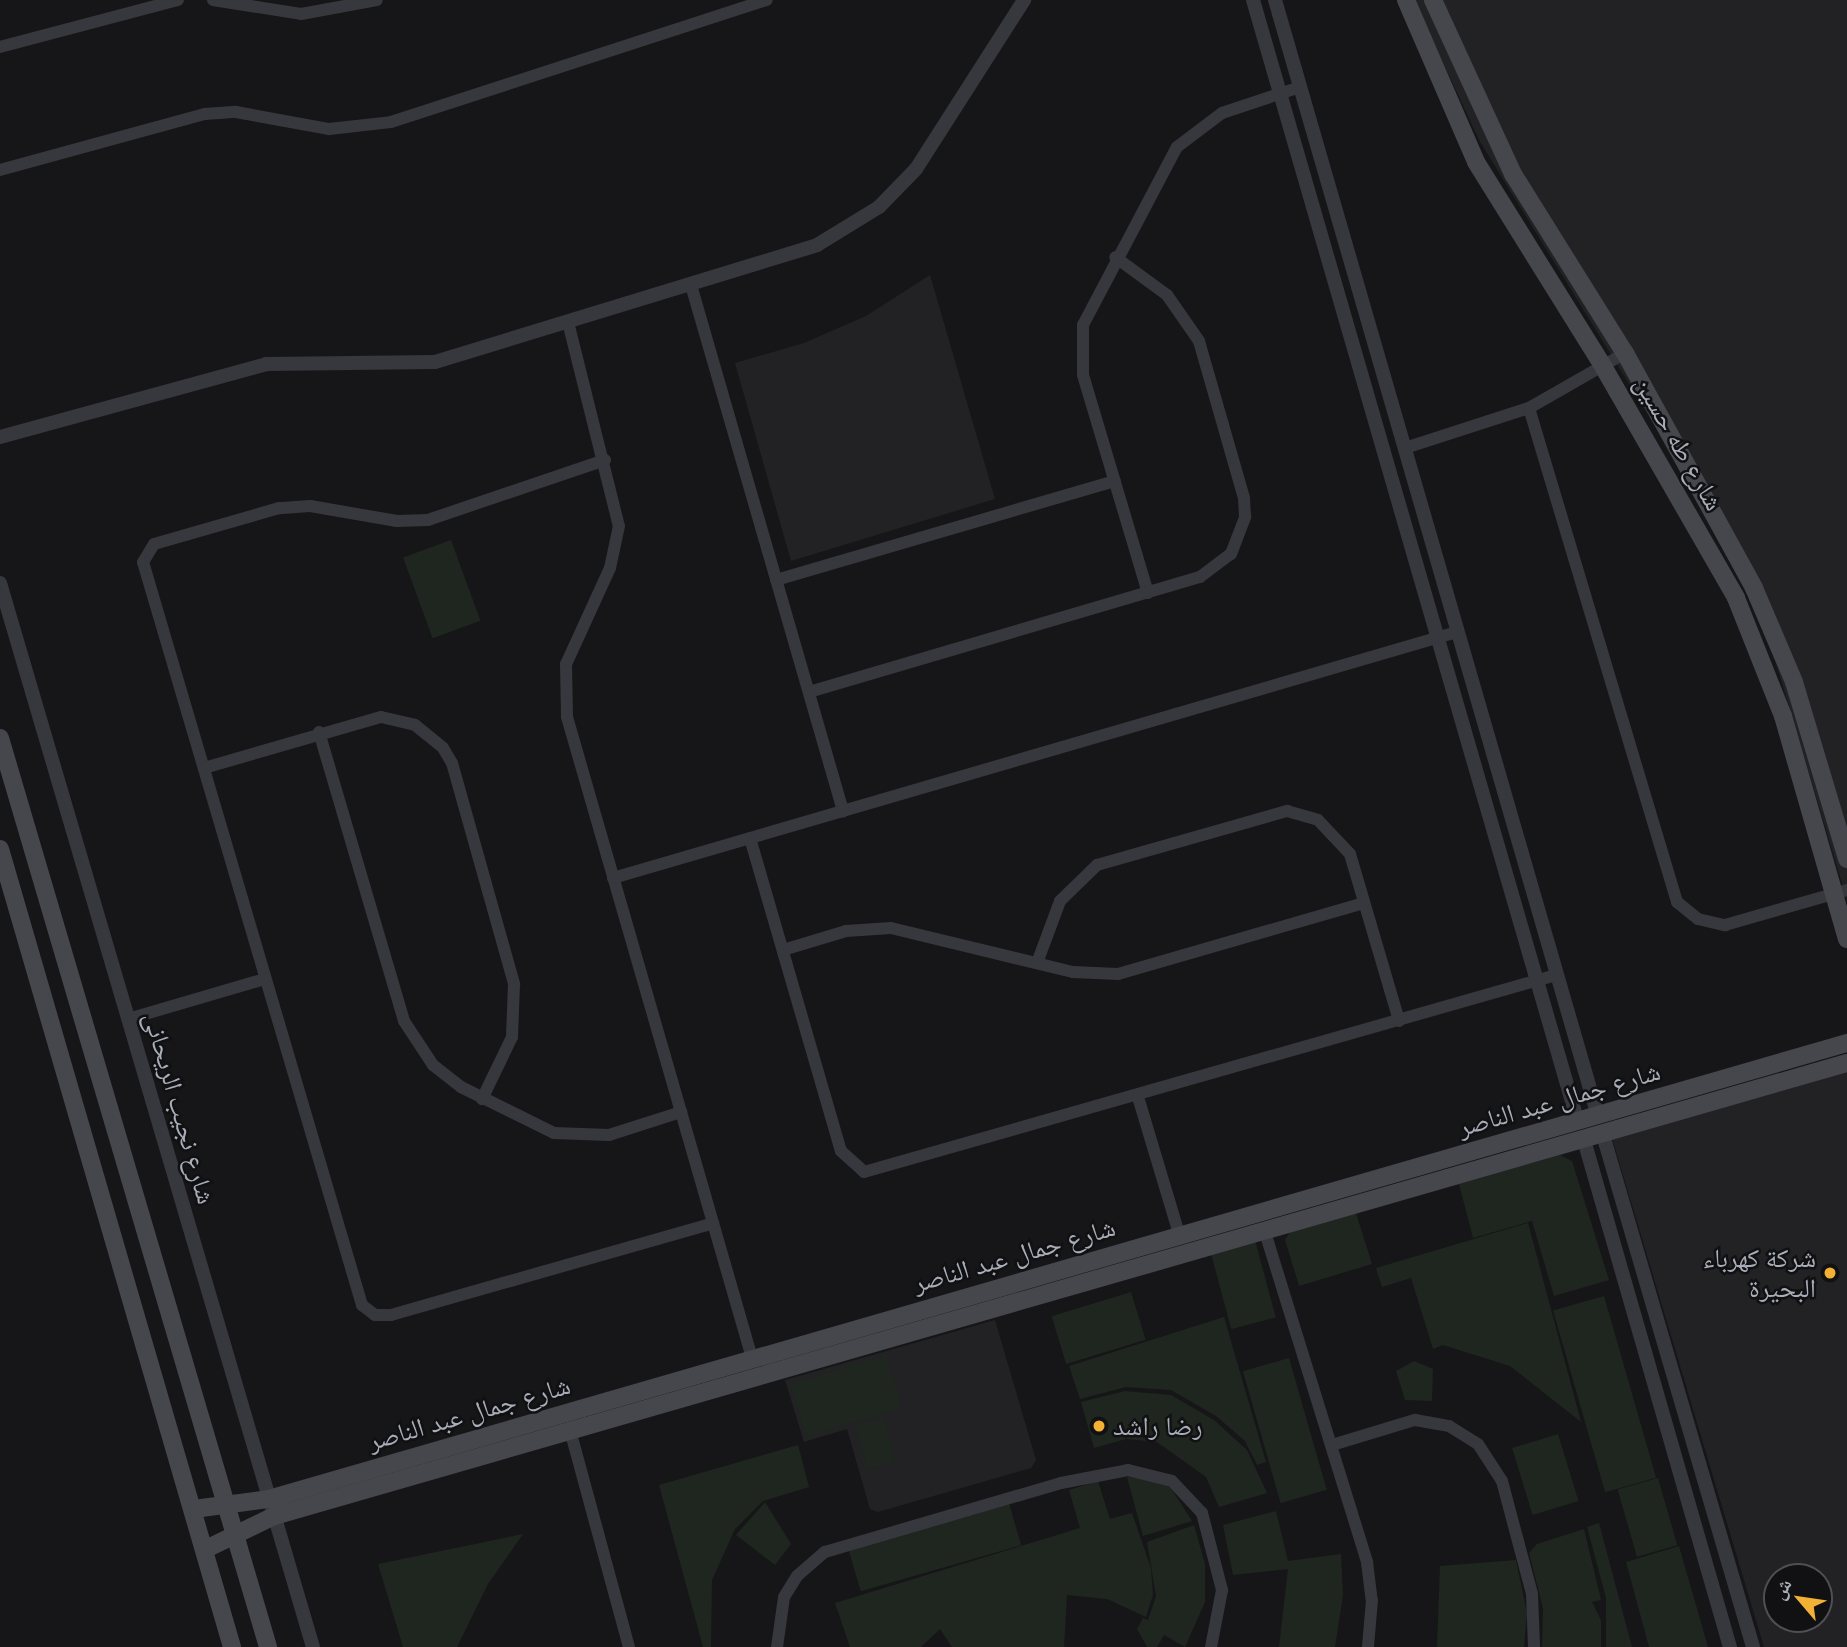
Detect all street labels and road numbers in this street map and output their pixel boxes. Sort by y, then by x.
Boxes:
street label: شارع طه حسين [1628,370,1730,516]
street label: شارع نجيب الريحانى [138,1008,222,1208]
street label: شارع جمال عبد الناصر [1454,1055,1664,1143]
street label: شارع جمال عبد الناصر [909,1211,1119,1299]
street label: شارع جمال عبد الناصر [364,1369,574,1457]

